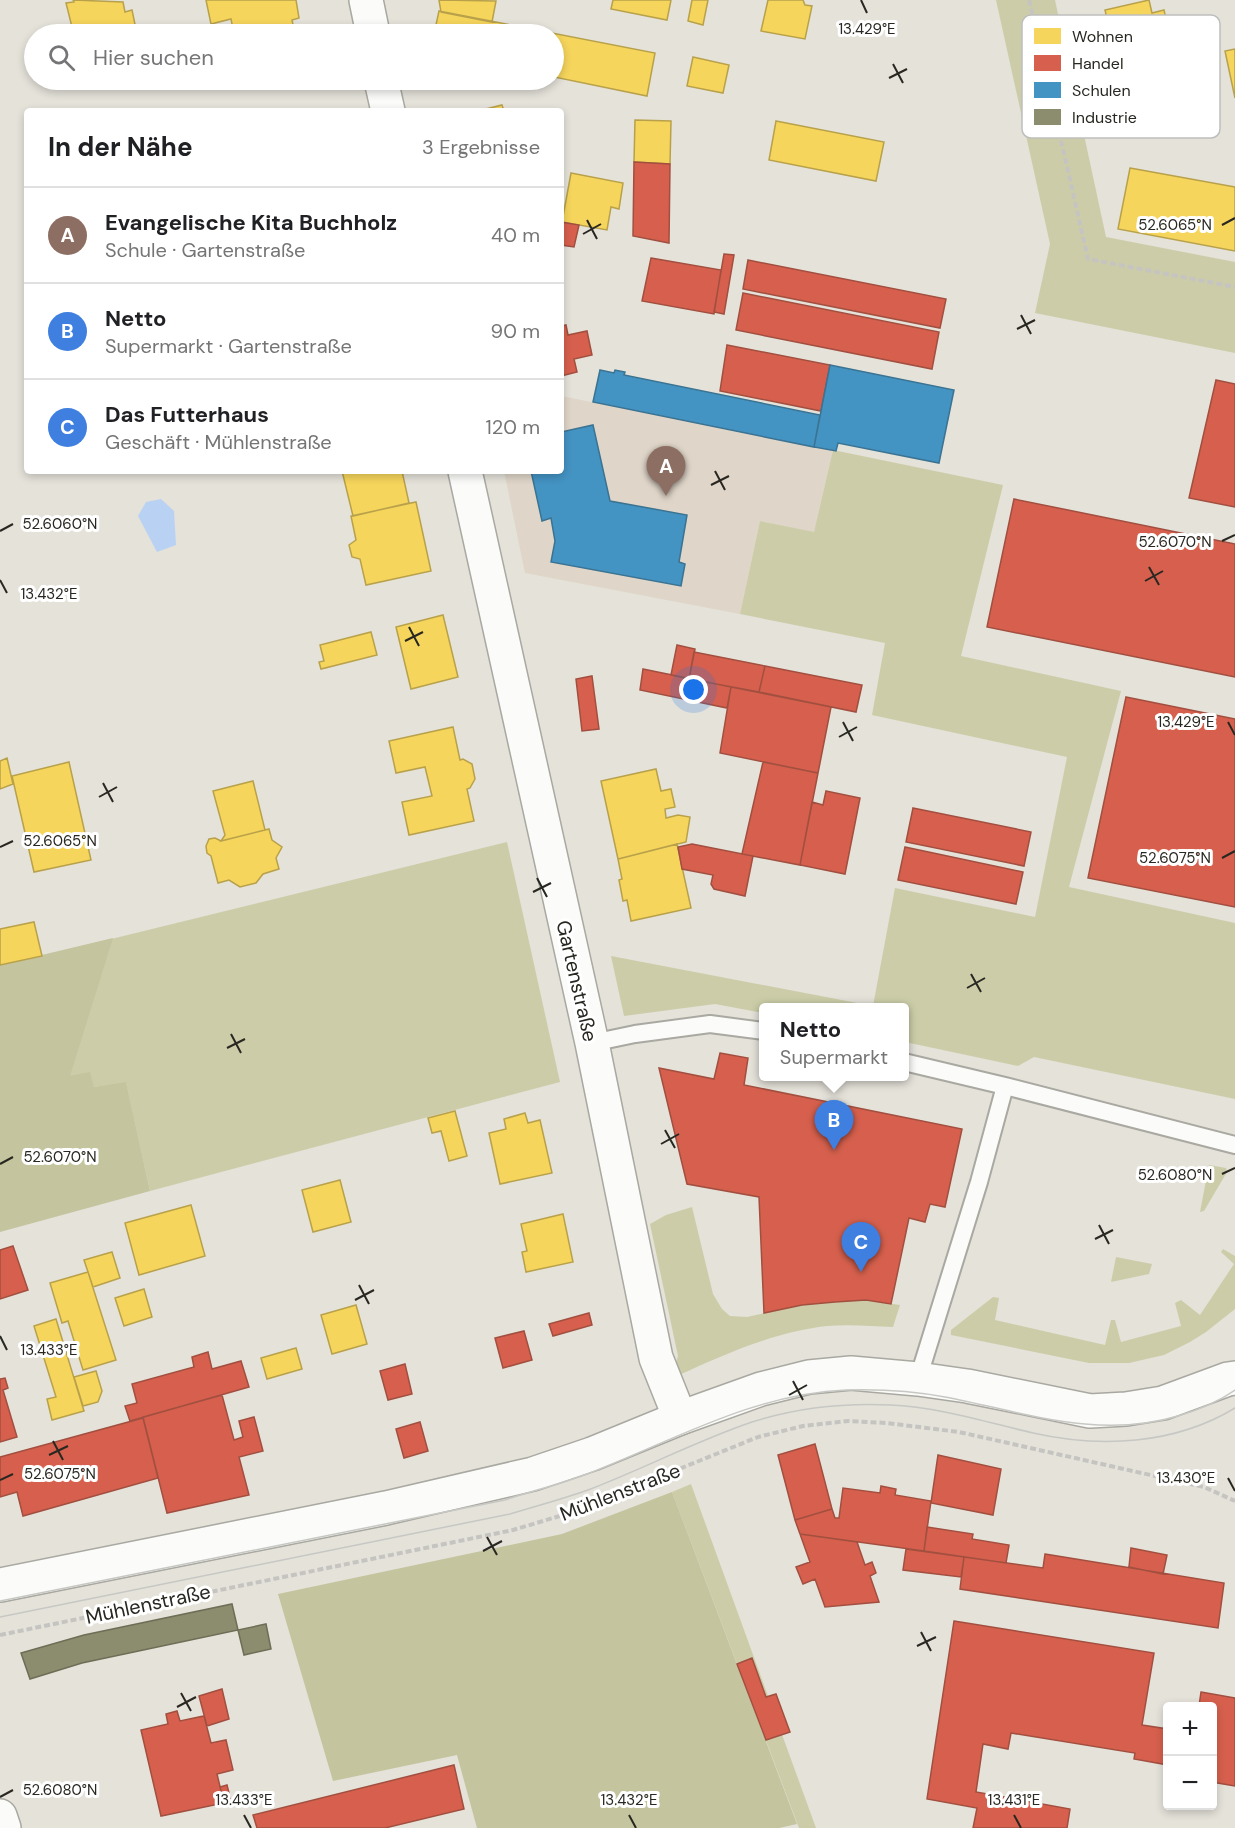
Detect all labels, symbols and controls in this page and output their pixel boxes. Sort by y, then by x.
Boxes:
legend [1022,15,1220,138]
text: 13.429°E [838,19,896,39]
search box [24,24,564,90]
text: Wohnen [1072,26,1133,47]
icon: search [45,41,78,74]
text: Hier suchen [93,43,214,72]
text: Handel [1072,53,1123,74]
text: Schulen [1072,80,1131,101]
text: Industrie [1072,107,1137,128]
text: In der Nähe [48,130,193,164]
text: 3 Ergebnisse [422,134,540,160]
text: Evangelische Kita Buchholz [105,208,397,237]
text: 52.6065°N [1138,215,1212,235]
text: A [60,222,75,248]
text: 40 m [491,222,540,248]
text: Schule · Gartenstraße [105,237,305,263]
text: Netto [105,304,166,333]
text: B [61,318,74,344]
text: 90 m [491,318,540,344]
text: Supermarkt · Gartenstraße [105,333,352,359]
text: Das Futterhaus [105,400,269,429]
text: C [60,414,75,440]
text: 120 m [486,414,540,440]
text: Geschäft · Mühlenstraße [105,429,332,455]
pin: A [646,446,686,496]
text: 52.6060°N [23,514,97,534]
text: 52.6070°N [1138,532,1212,552]
text: 13.432°E [21,584,77,604]
your location [679,675,708,704]
text: 13.429°E [1157,712,1215,732]
text: 52.6065°N [23,831,97,851]
text: 52.6075°N [1139,848,1211,868]
street label: Gartenstraße [550,918,604,1044]
popup [759,1003,909,1081]
text: Netto [780,1015,841,1044]
text: Supermarkt [780,1044,888,1070]
pin: B [814,1100,854,1150]
text: 52.6070°N [23,1147,97,1167]
text: 52.6080°N [1138,1165,1212,1185]
pin: C [842,1222,880,1272]
text: 13.433°E [21,1340,77,1360]
street label: Mühlenstraße [556,1457,684,1527]
text: 52.6075°N [24,1464,96,1484]
text: 13.430°E [1157,1468,1215,1488]
street label: Mühlenstraße [83,1578,213,1630]
map controls [1163,1702,1217,1810]
button: + [1163,1702,1217,1756]
button: − [1163,1756,1217,1810]
text: 52.6080°N [23,1780,97,1800]
text: 13.433°E [216,1790,272,1810]
text: 13.432°E [601,1790,657,1810]
text: 13.431°E [988,1790,1040,1810]

